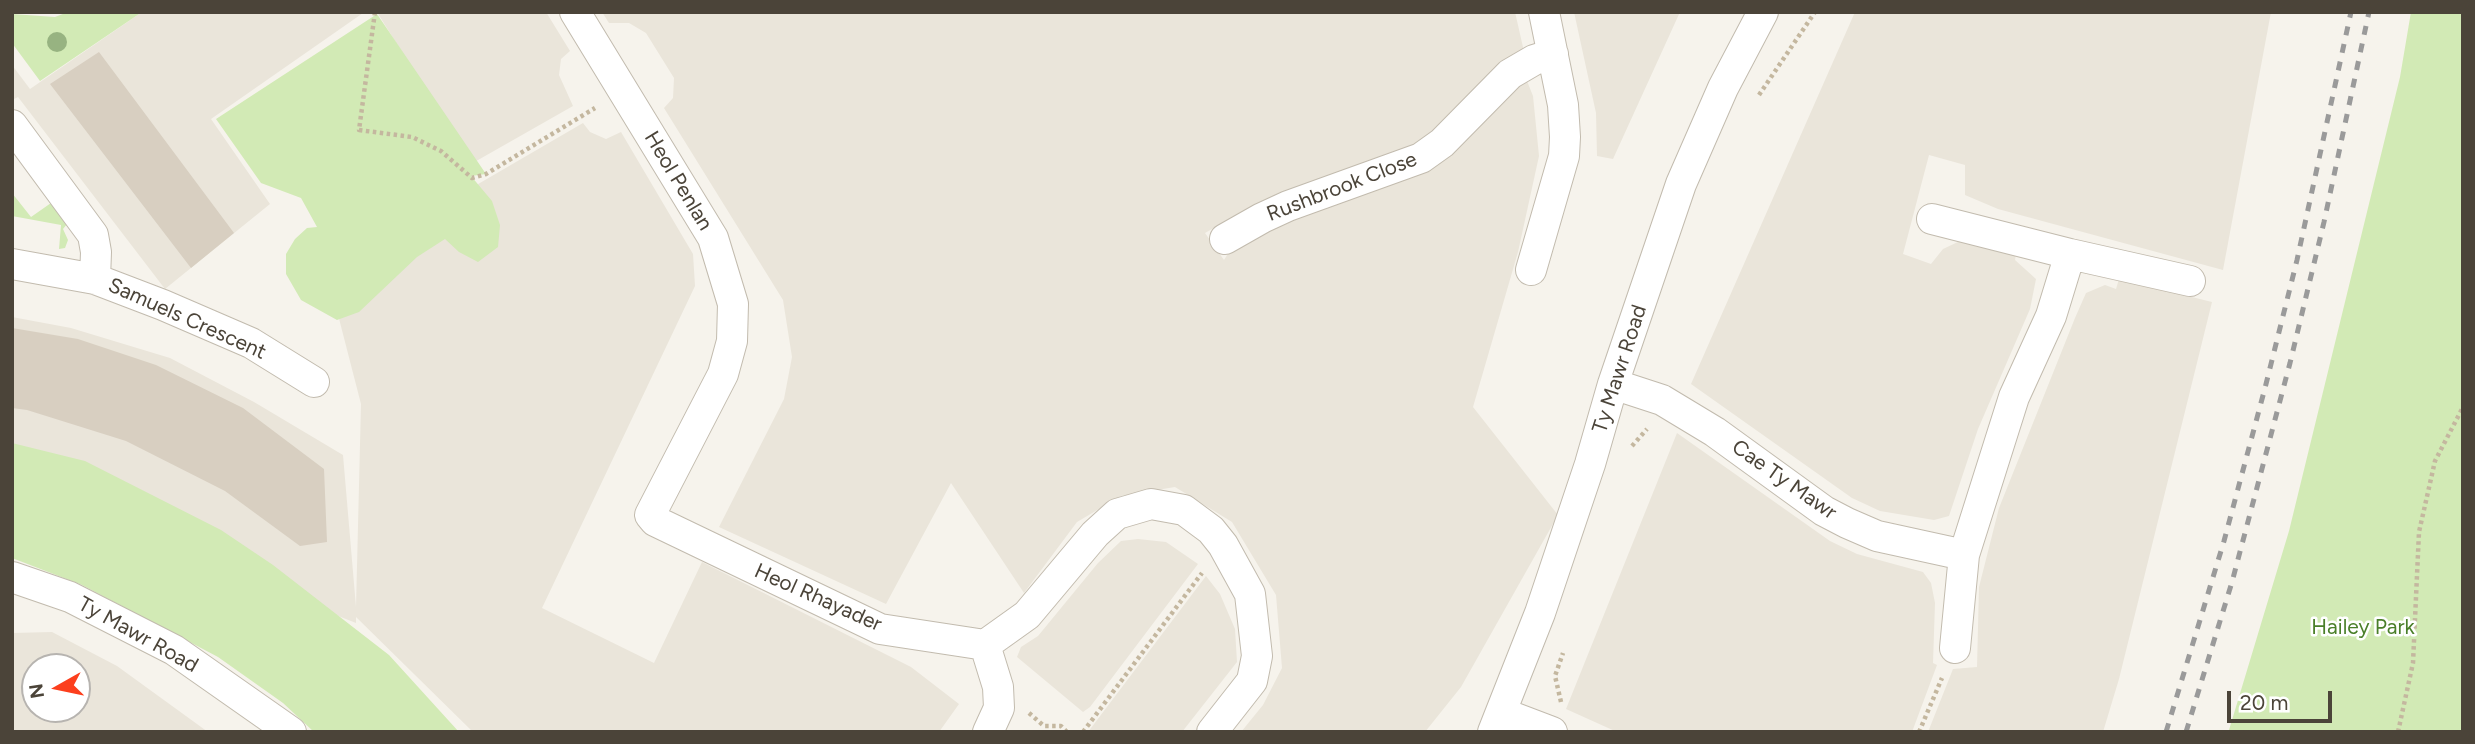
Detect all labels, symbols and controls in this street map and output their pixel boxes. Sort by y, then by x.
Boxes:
street label: Heol Penlan [639,127,717,235]
street label: Rushbrook Close [1263,147,1421,227]
street label: Samuels Crescent [104,273,270,365]
street label: Ty Mawr Road [1587,302,1653,436]
street label: Cae Ty Mawr [1727,435,1841,525]
street label: Heol Rhayader [750,559,886,637]
street label: Ty Mawr Road [74,592,202,678]
park label: Hailey Park [2311,615,2415,641]
north arrow [21,653,91,723]
scale bar [2230,678,2335,722]
text: N [24,682,49,700]
text: 20 m [2240,690,2288,715]

